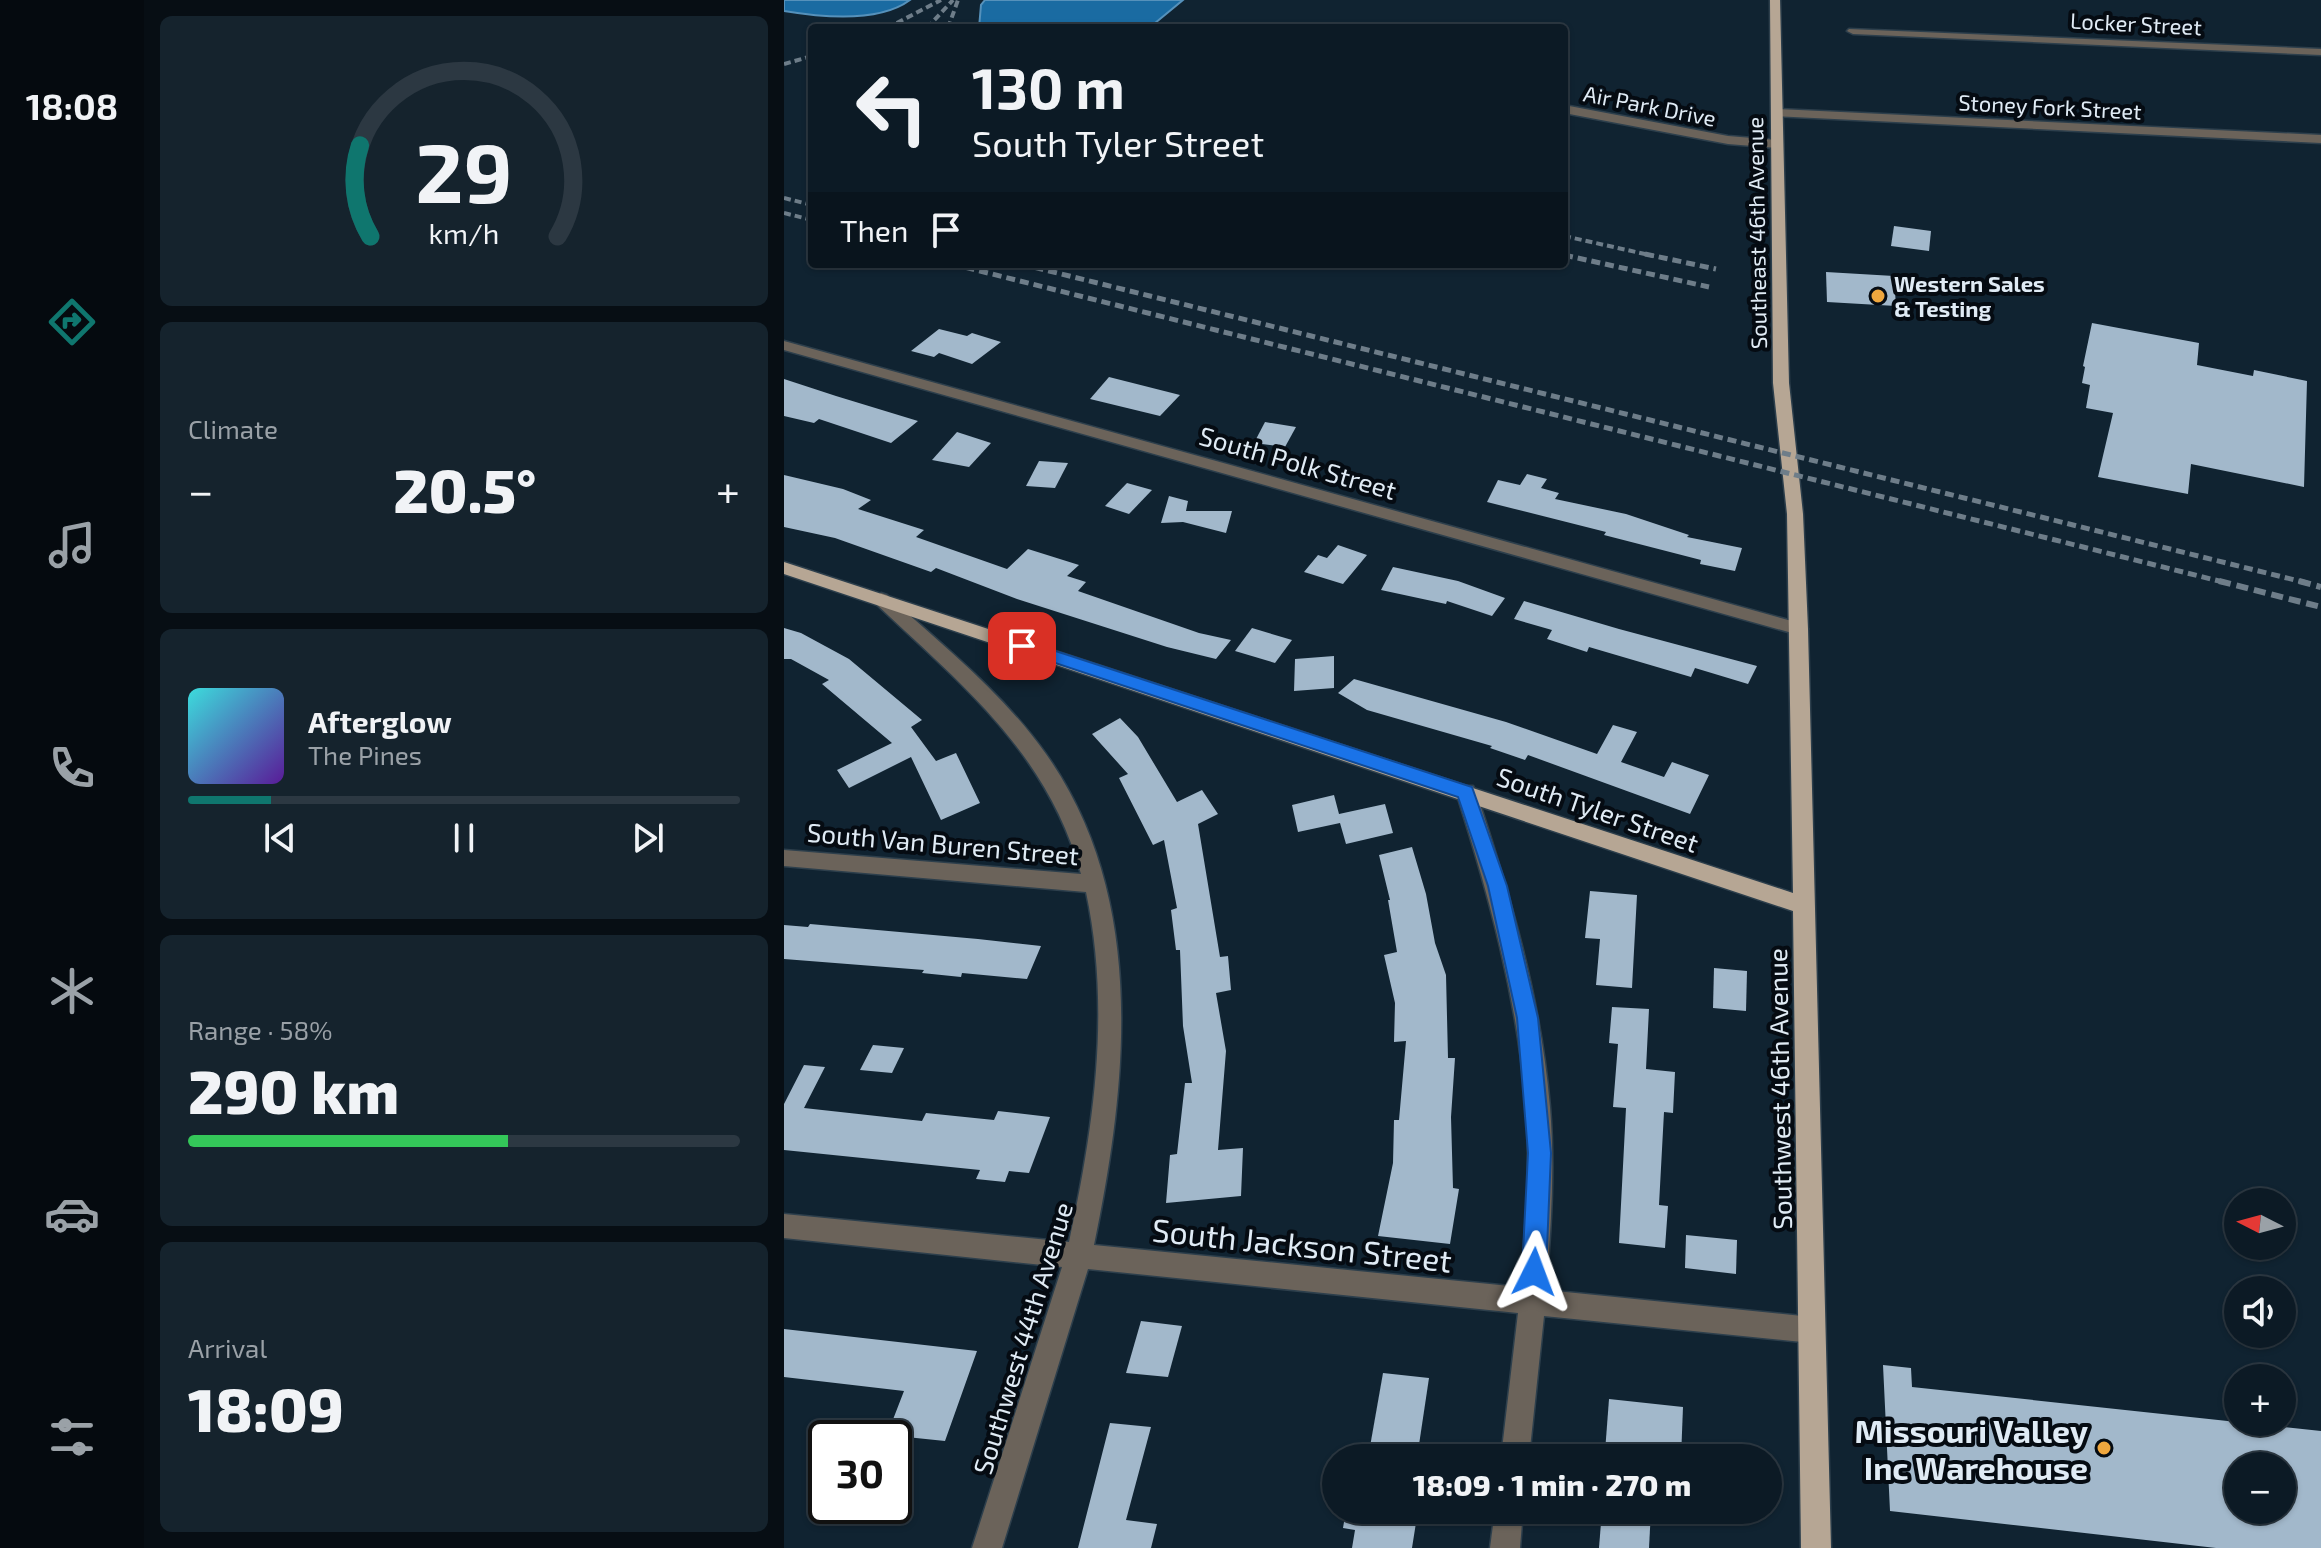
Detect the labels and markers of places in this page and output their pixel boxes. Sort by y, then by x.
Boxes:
place label: Western Sales & Testing [1894,270,2045,321]
marker: Western Sales & Testing [1869,287,1887,305]
pin [988,612,1056,680]
place label: Missouri Valley Inc Warehouse [1855,1411,2088,1486]
marker: Missouri Valley Inc Warehouse [2095,1439,2113,1457]

